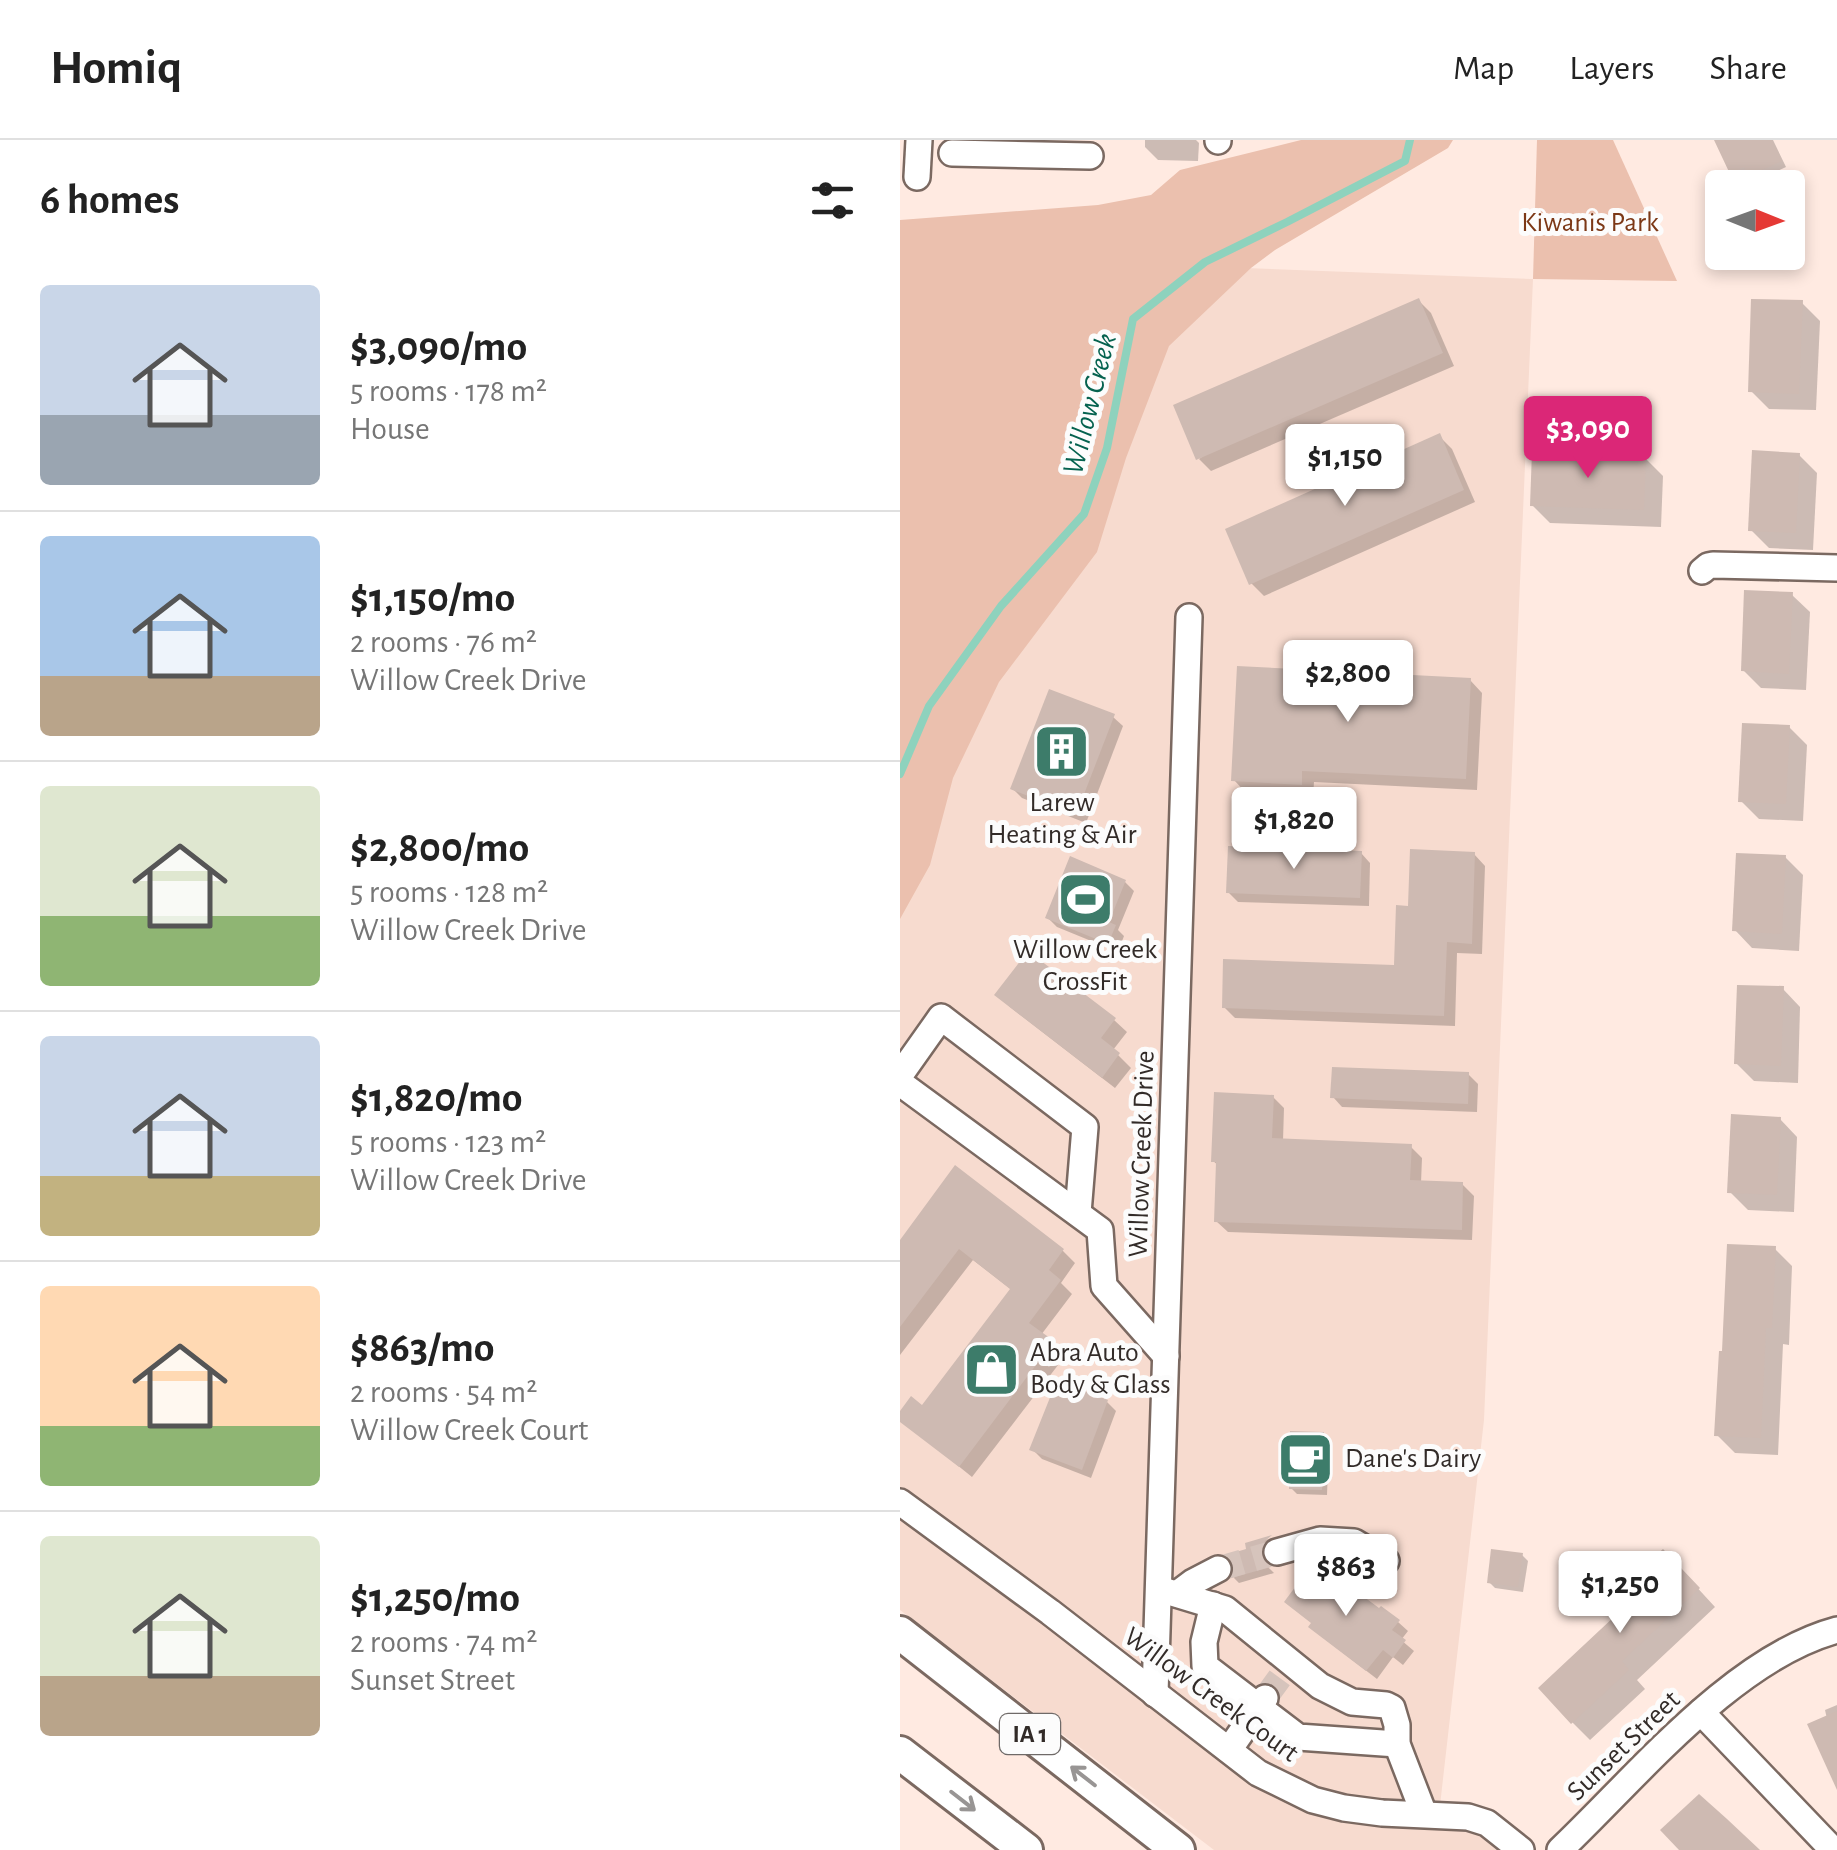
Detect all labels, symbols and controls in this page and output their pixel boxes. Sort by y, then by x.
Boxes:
text: Homiq [50,45,182,93]
text: Map [1453,51,1514,86]
text: Layers [1569,51,1654,86]
text: Share [1709,51,1787,86]
north arrow [1705,170,1805,270]
map controls [1705,170,1805,270]
icon: filters [805,173,860,228]
text: 6 homes [40,179,179,221]
park label: Kiwanis Park [1521,209,1659,237]
icon: home [120,325,240,445]
text: $3,090/mo [350,326,527,368]
water label: Willow Creek [1058,330,1122,478]
text: 5 rooms · 178 m² [350,375,547,407]
pin: $3,090 [1507,396,1669,481]
text: $3,090 [1546,412,1630,444]
text: House [350,413,430,445]
pin: $1,150 [1264,424,1426,509]
text: $1,150 [1307,440,1383,472]
icon: home [120,576,240,696]
text: $1,150/mo [350,577,515,619]
text: 2 rooms · 76 m² [350,626,537,658]
pin: $2,800 [1267,640,1429,725]
text: $2,800 [1305,656,1391,688]
text: Willow Creek Drive [350,664,586,696]
building icon: Larew Heating & Air [1032,722,1092,782]
pin: $1,820 [1213,787,1375,872]
place label: Larew Heating & Air [988,789,1136,849]
text: $1,820 [1254,803,1334,835]
icon: home [120,826,240,946]
text: $2,800/mo [350,827,529,869]
sports icon: Willow Creek CrossFit [1055,869,1115,929]
text: 5 rooms · 128 m² [350,876,548,908]
text: Willow Creek Drive [350,914,586,946]
place label: Willow Creek CrossFit [1013,936,1157,996]
street label: Willow Creek Drive [1124,1050,1160,1258]
icon: home [120,1076,240,1196]
text: $1,820/mo [350,1077,523,1119]
text: 5 rooms · 123 m² [350,1126,546,1158]
text: Willow Creek Drive [350,1164,586,1196]
icon: home [120,1326,240,1446]
text: $863/mo [350,1327,495,1369]
shop icon: Abra Auto Body & Glass [961,1339,1021,1399]
place label: Abra Auto Body & Glass [1030,1339,1171,1399]
text: 2 rooms · 54 m² [350,1376,537,1408]
text: Willow Creek Court [350,1414,588,1446]
cafe icon: Dane's Dairy [1276,1429,1336,1489]
place label: Dane's Dairy [1345,1445,1481,1473]
pin: $863 [1287,1534,1405,1619]
text: $863 [1316,1550,1376,1582]
pin: $1,250 [1539,1551,1701,1636]
text: $1,250 [1581,1567,1659,1599]
icon: home [120,1576,240,1696]
text: $1,250/mo [350,1577,520,1619]
street label: Willow Creek Court [1118,1622,1304,1768]
text: 2 rooms · 74 m² [350,1626,537,1658]
text: Sunset Street [350,1664,515,1696]
street label: Sunset Street [1562,1686,1686,1806]
road number: IA 1 [1000,1714,1060,1754]
one-way arrow [1070,1765,1096,1787]
one-way arrow [949,1791,976,1812]

